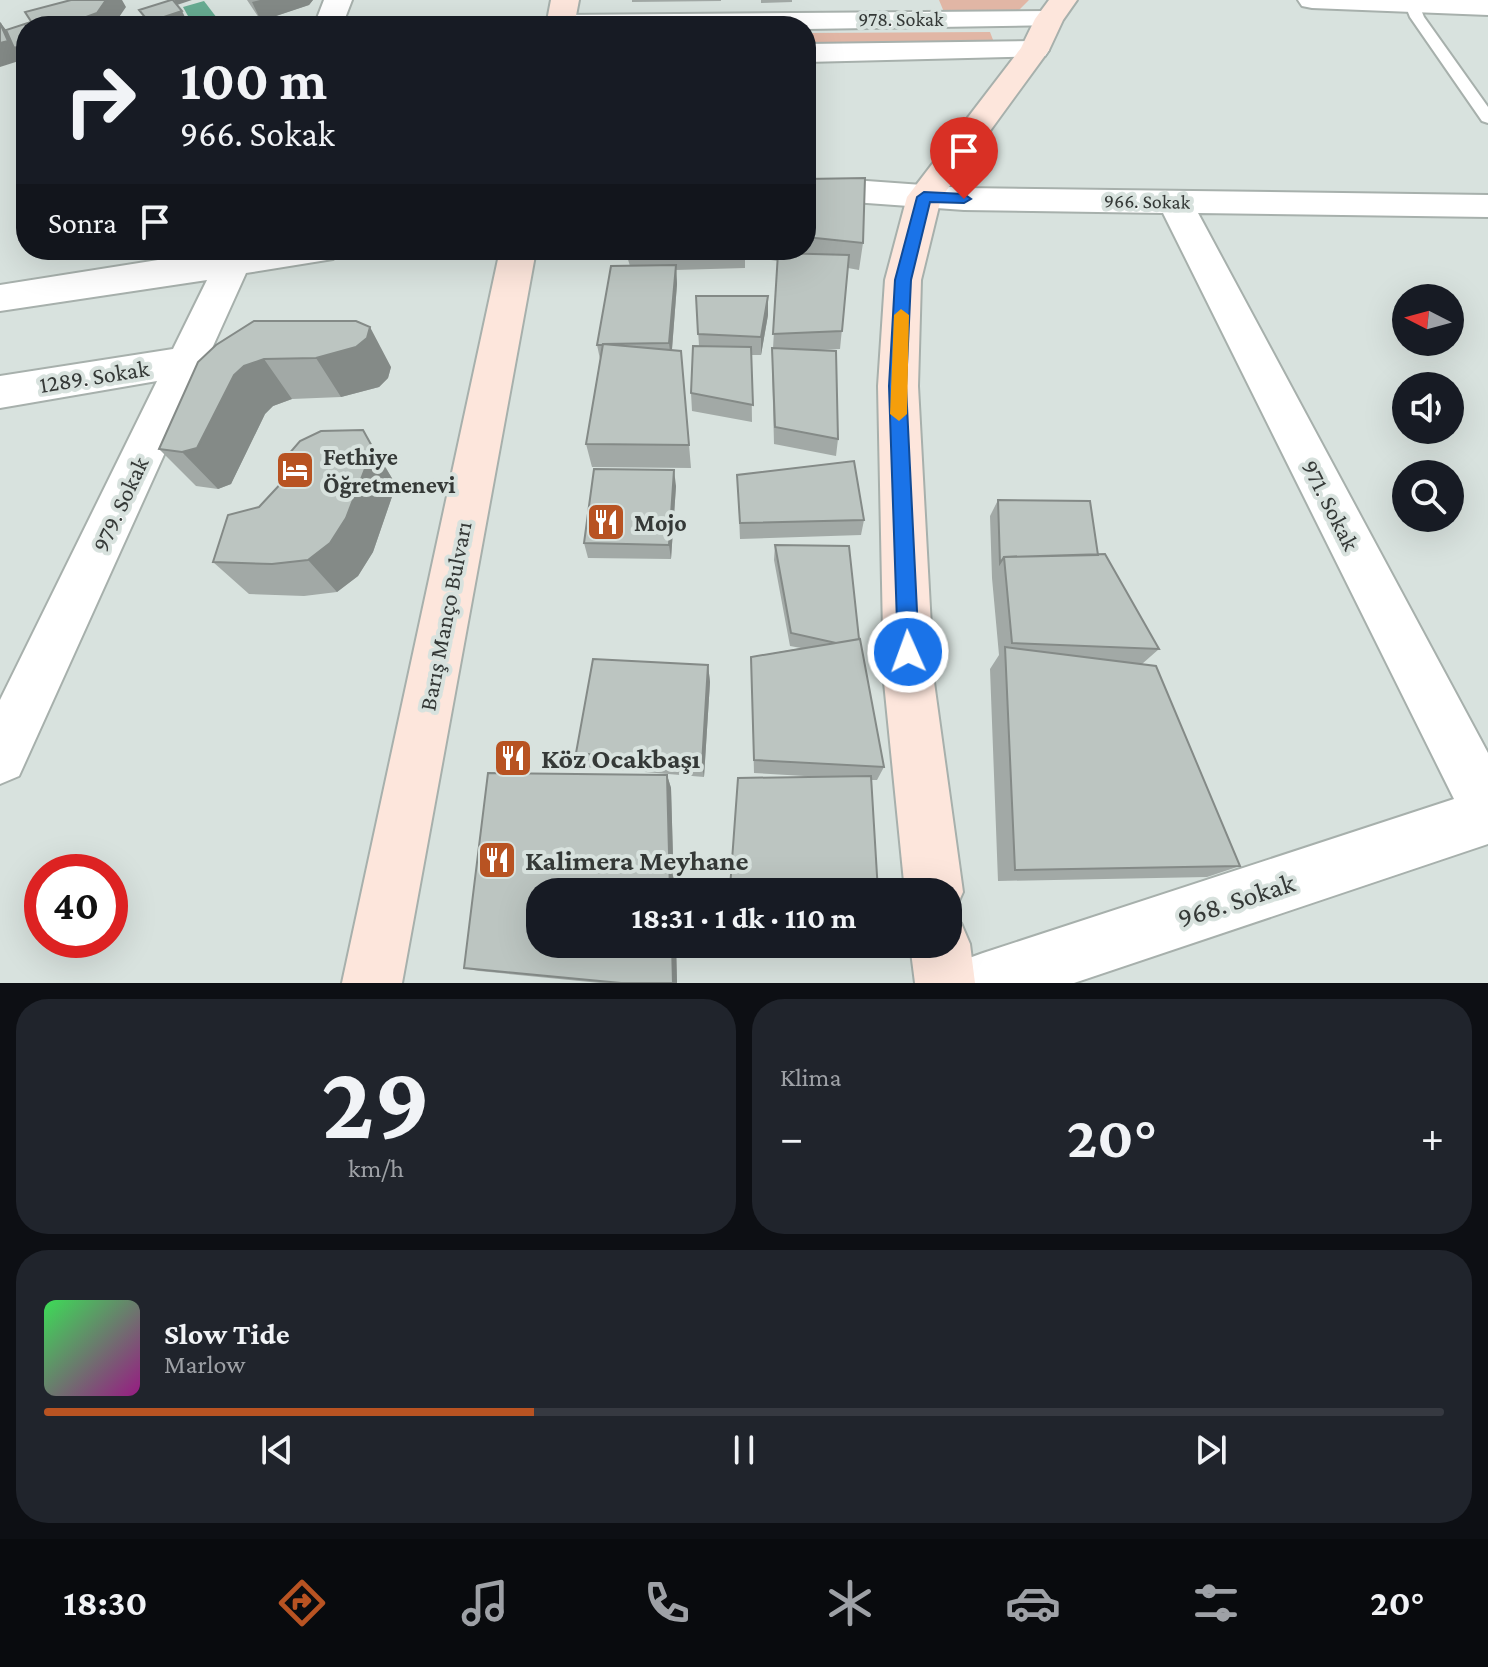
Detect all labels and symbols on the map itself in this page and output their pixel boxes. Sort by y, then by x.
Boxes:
street label: 978. Sokak [858,8,944,30]
pin [930,117,998,199]
street label: 966. Sokak [1104,189,1191,213]
north arrow [1392,284,1464,356]
street label: 1289. Sokak [37,354,151,398]
place label: Fethiye Öğretmenevi [323,443,455,498]
hotel icon: Fethiye Öğretmenevi [274,449,316,491]
street label: 979. Sokak [86,452,154,556]
street label: 971. Sokak [1297,455,1365,555]
restaurant icon: Mojo [585,501,627,543]
place label: Mojo [634,509,687,537]
street label: Barış Manço Bulvarı [413,519,477,713]
position arrow [866,610,950,694]
restaurant icon: Köz Ocakbaşı [492,737,534,779]
place label: Köz Ocakbaşı [541,743,700,774]
restaurant icon: Kalimera Meyhane [476,839,518,881]
place label: Kalimera Meyhane [525,845,749,876]
speed limit sign: 40 [24,854,128,958]
street label: 968. Sokak [1173,866,1299,934]

